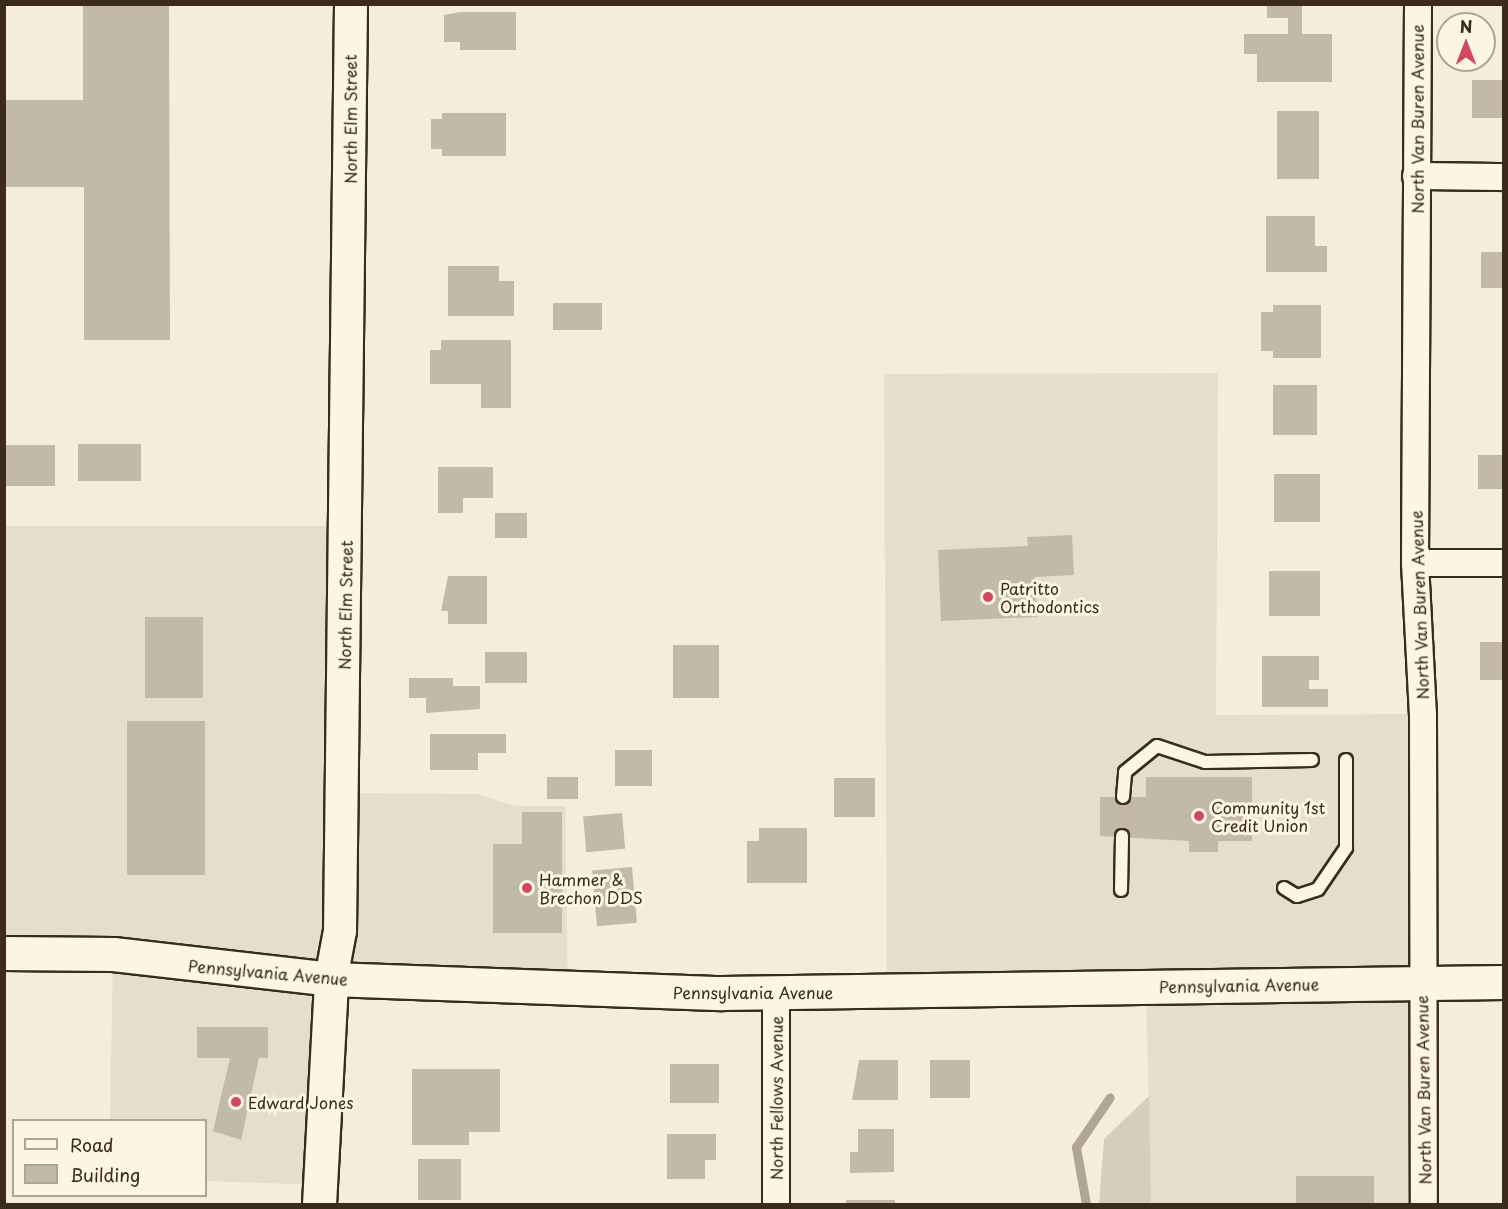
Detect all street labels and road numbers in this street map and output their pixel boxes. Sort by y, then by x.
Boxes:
street label: North Van Buren Avenue [1407,24,1427,214]
street label: North Elm Street [340,53,360,185]
street label: North Van Buren Avenue [1406,510,1432,700]
street label: North Elm Street [334,539,356,671]
street label: Pennsylvania Avenue [187,955,349,989]
street label: Pennsylvania Avenue [1159,974,1319,996]
street label: Pennsylvania Avenue [673,982,833,1002]
street label: North Van Buren Avenue [1412,995,1434,1185]
street label: North Fellows Avenue [766,1016,786,1180]

